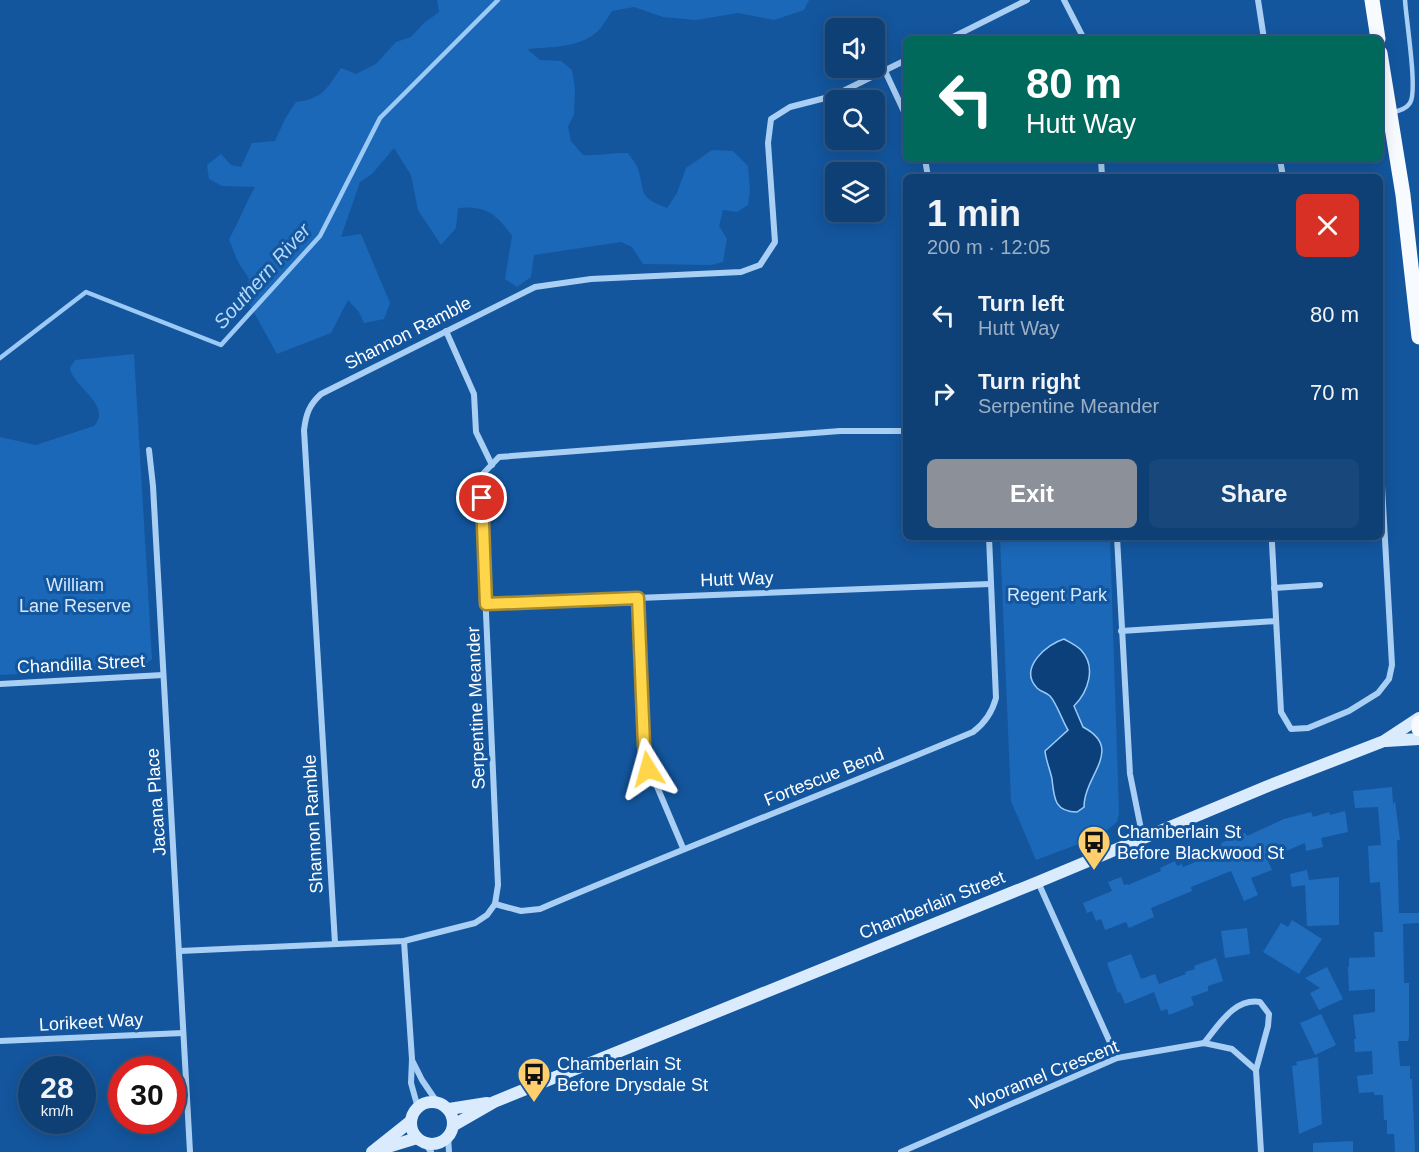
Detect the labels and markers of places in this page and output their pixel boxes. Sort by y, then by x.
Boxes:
pin [456,472,507,523]
place label: Chamberlain St Before Blackwood St [1117,822,1284,863]
bus stop icon: Chamberlain St Before Blackwood St [1076,824,1112,871]
place label: Chamberlain St Before Drysdale St [557,1054,708,1095]
bus stop icon: Chamberlain St Before Drysdale St [516,1056,552,1103]

